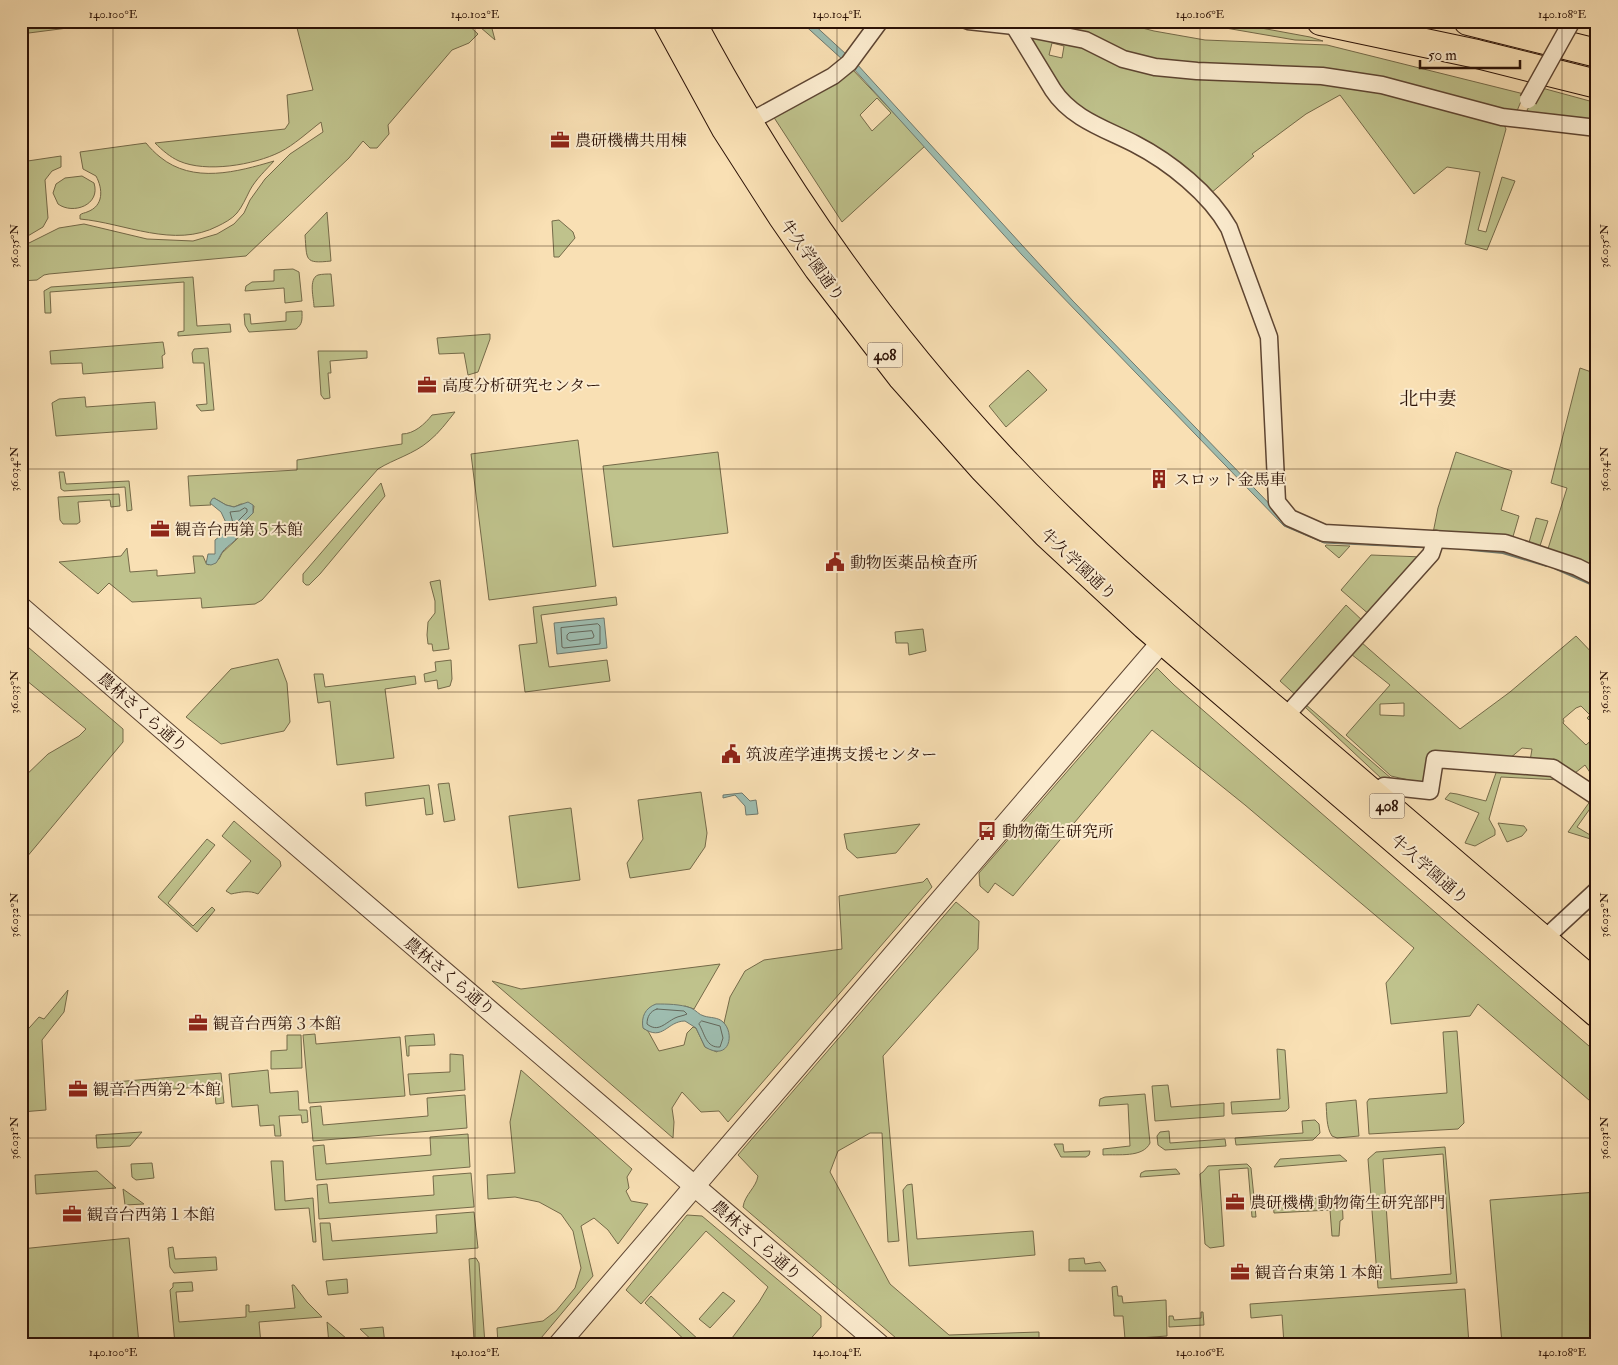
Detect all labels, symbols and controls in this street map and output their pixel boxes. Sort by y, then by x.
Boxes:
text: 140.100°E [89,7,138,22]
text: 140.102°E [451,7,500,22]
text: 140.104°E [813,7,862,22]
text: 140.106°E [1176,7,1225,22]
text: 140.108°E [1538,7,1586,22]
scale bar [1420,38,1520,70]
text: 50 m [1428,46,1457,65]
office icon: 農研機構共用棟 [549,129,571,151]
place label: 農研機構共用棟 [575,131,687,151]
street label: 牛久学園通り [776,216,848,305]
text: 36.035°N [7,224,22,268]
text: 36.035°N [1597,224,1612,268]
road number: 408 [868,342,902,368]
office icon: 高度分析研究センター [416,374,438,396]
place label: 高度分析研究センター [442,376,601,396]
district label: 北中妻 [1399,387,1457,411]
text: 36.034°N [7,446,22,492]
text: 36.034°N [1597,446,1612,492]
building icon: スロット金馬車 [1148,468,1170,490]
place label: スロット金馬車 [1174,470,1286,490]
office icon: 観音台西第５本館 [149,518,171,540]
place label: 観音台西第５本館 [175,520,303,540]
street label: 牛久学園通り [1036,525,1120,605]
public building icon: 動物医薬品検査所 [824,551,846,573]
place label: 動物医薬品検査所 [850,553,978,573]
street label: 農林さくら通り [94,668,191,757]
text: 36.033°N [7,670,22,714]
text: 36.033°N [1597,670,1612,714]
public building icon: 筑波産学連携支援センター [720,743,742,765]
place label: 筑波産学連携支援センター [746,745,937,765]
road number: 408 [1370,794,1404,818]
bus stop icon: 動物衛生研究所 [976,820,998,842]
place label: 動物衛生研究所 [1002,822,1114,842]
street label: 牛久学園通り [1387,831,1472,909]
text: 36.032°N [7,892,22,937]
text: 36.032°N [1597,892,1612,937]
street label: 農林さくら通り [400,933,499,1020]
office icon: 観音台西第３本館 [187,1012,209,1034]
place label: 観音台西第３本館 [213,1014,341,1034]
office icon: 観音台西第２本館 [67,1078,89,1100]
place label: 観音台西第２本館 [93,1080,221,1100]
text: 36.031°N [7,1116,22,1160]
text: 36.031°N [1597,1116,1612,1160]
office icon: 農研機構 動物衛生研究部門 [1224,1191,1246,1213]
place label: 農研機構 動物衛生研究部門 [1250,1193,1445,1213]
street label: 農林さくら通り [708,1196,805,1285]
office icon: 観音台西第１本館 [61,1203,83,1225]
place label: 観音台西第１本館 [87,1205,215,1225]
office icon: 観音台東第１本館 [1229,1261,1251,1283]
place label: 観音台東第１本館 [1255,1263,1383,1283]
text: 140.100°E [89,1345,138,1360]
text: 140.102°E [451,1345,500,1360]
text: 140.104°E [813,1345,862,1360]
text: 140.106°E [1176,1345,1225,1360]
text: 140.108°E [1538,1345,1586,1360]

